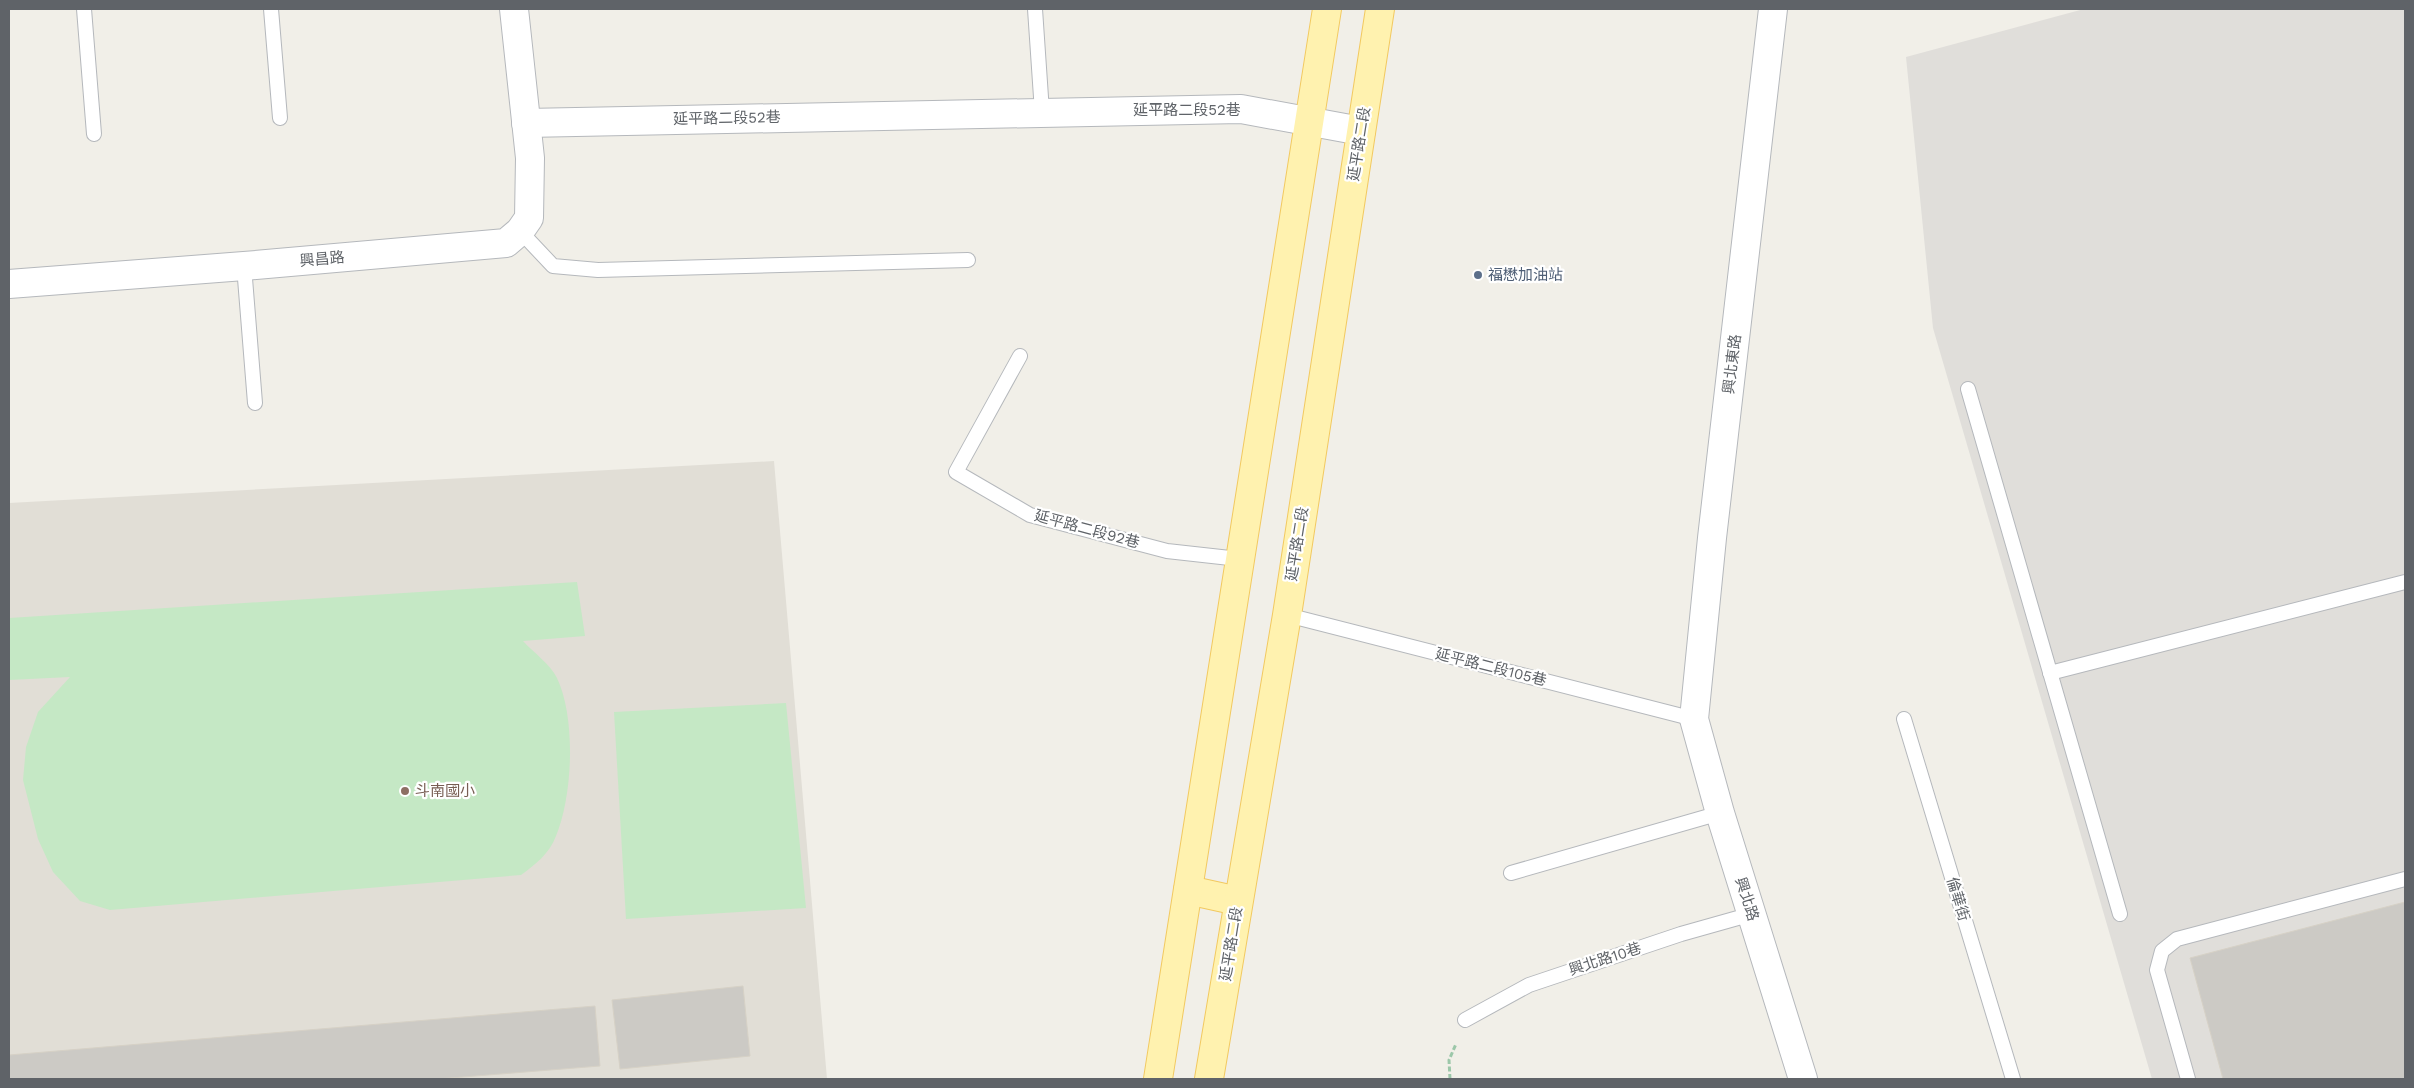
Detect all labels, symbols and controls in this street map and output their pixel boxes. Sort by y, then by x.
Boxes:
street label: 延平路二段52巷 [1133,101,1241,119]
street label: 延平路二段 [1344,106,1374,182]
street label: 延平路二段52巷 [673,108,781,128]
street label: 興昌路 [299,248,345,270]
place label: 福懋加油站 [1488,266,1563,284]
marker: 福懋加油站 [1472,269,1484,281]
street label: 興北東路 [1719,333,1745,395]
street label: 延平路二段92巷 [1033,506,1141,552]
street label: 延平路二段 [1282,506,1312,582]
street label: 延平路二段105巷 [1434,644,1548,690]
place label: 斗南國小 [415,782,475,800]
marker: 斗南國小 [399,785,411,797]
street label: 興北路 [1731,875,1763,923]
street label: 倫華街 [1943,875,1973,923]
street label: 延平路二段 [1216,906,1246,982]
street label: 興北路10巷 [1566,939,1644,979]

